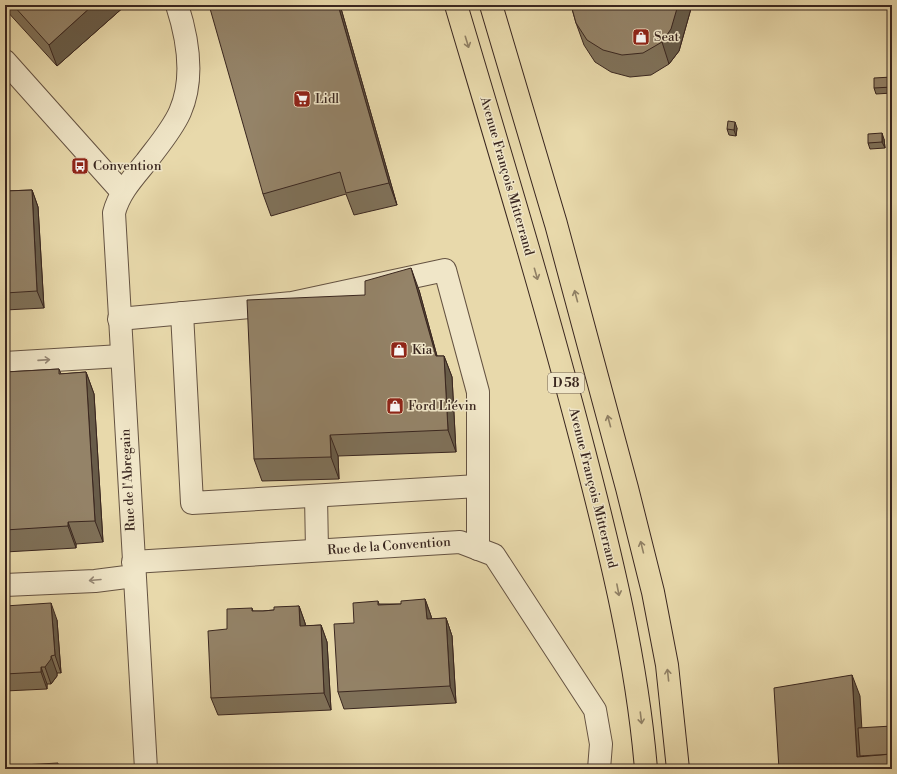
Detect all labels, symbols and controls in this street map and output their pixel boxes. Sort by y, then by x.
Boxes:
shop icon: Seat [631,27,651,47]
place label: Seat [654,29,680,45]
one-way arrow [464,36,471,49]
supermarket icon: Lidl [292,89,312,109]
place label: Lidl [315,91,339,107]
street label: Avenue François Mitterrand [476,94,538,258]
bus stop icon: Convention [70,156,90,176]
place label: Convention [93,158,162,174]
one-way arrow [533,268,540,281]
one-way arrow [571,290,579,303]
shop icon: Kia [389,340,409,360]
place label: Kia [412,342,433,358]
one-way arrow [37,356,50,364]
road number: D 58 [548,373,584,393]
shop icon: Ford Liévin [385,396,405,416]
place label: Ford Liévin [408,398,477,414]
street label: Avenue François Mitterrand [565,405,621,570]
one-way arrow [605,415,613,428]
street label: Rue de l'Abregain [117,428,139,532]
street label: Rue de la Convention [327,534,452,558]
one-way arrow [638,541,645,554]
one-way arrow [89,577,102,584]
one-way arrow [614,583,622,596]
one-way arrow [664,669,672,682]
one-way arrow [637,711,645,724]

